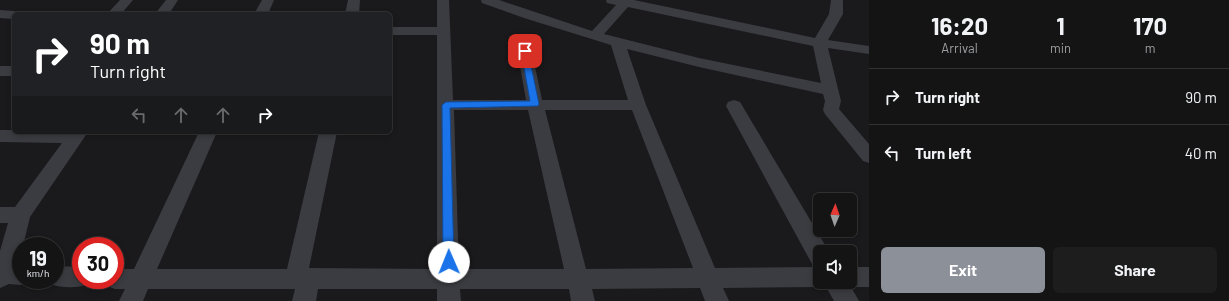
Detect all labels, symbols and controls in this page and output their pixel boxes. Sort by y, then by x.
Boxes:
text: 16:20 [931,11,988,40]
text: 1 [1056,11,1065,40]
text: 170 [1133,11,1167,40]
text: 90 m [90,26,150,60]
icon: right [24,28,76,80]
pin [508,34,542,68]
icon: arrive [514,40,536,62]
text: Arrival [941,40,978,56]
text: min [1050,40,1071,56]
text: m [1145,40,1155,56]
text: Turn right [90,60,166,82]
icon: right [881,86,903,108]
text: Turn right [915,88,980,106]
text: 90 m [1185,88,1217,106]
icon: left [128,104,150,126]
icon: ahead [170,104,192,126]
icon: ahead [212,104,234,126]
icon: right [254,104,276,126]
icon: left [881,142,903,164]
text: Turn left [915,144,971,162]
text: 40 m [1185,144,1217,162]
north arrow [813,193,857,237]
map controls [813,193,857,289]
speed limit sign: 30 [72,237,124,289]
position arrow [428,241,470,283]
button: sound [813,245,857,289]
text: 19 [29,246,47,270]
button: Exit [881,247,1045,293]
button: Share [1053,247,1217,293]
text: km/h [27,267,49,279]

